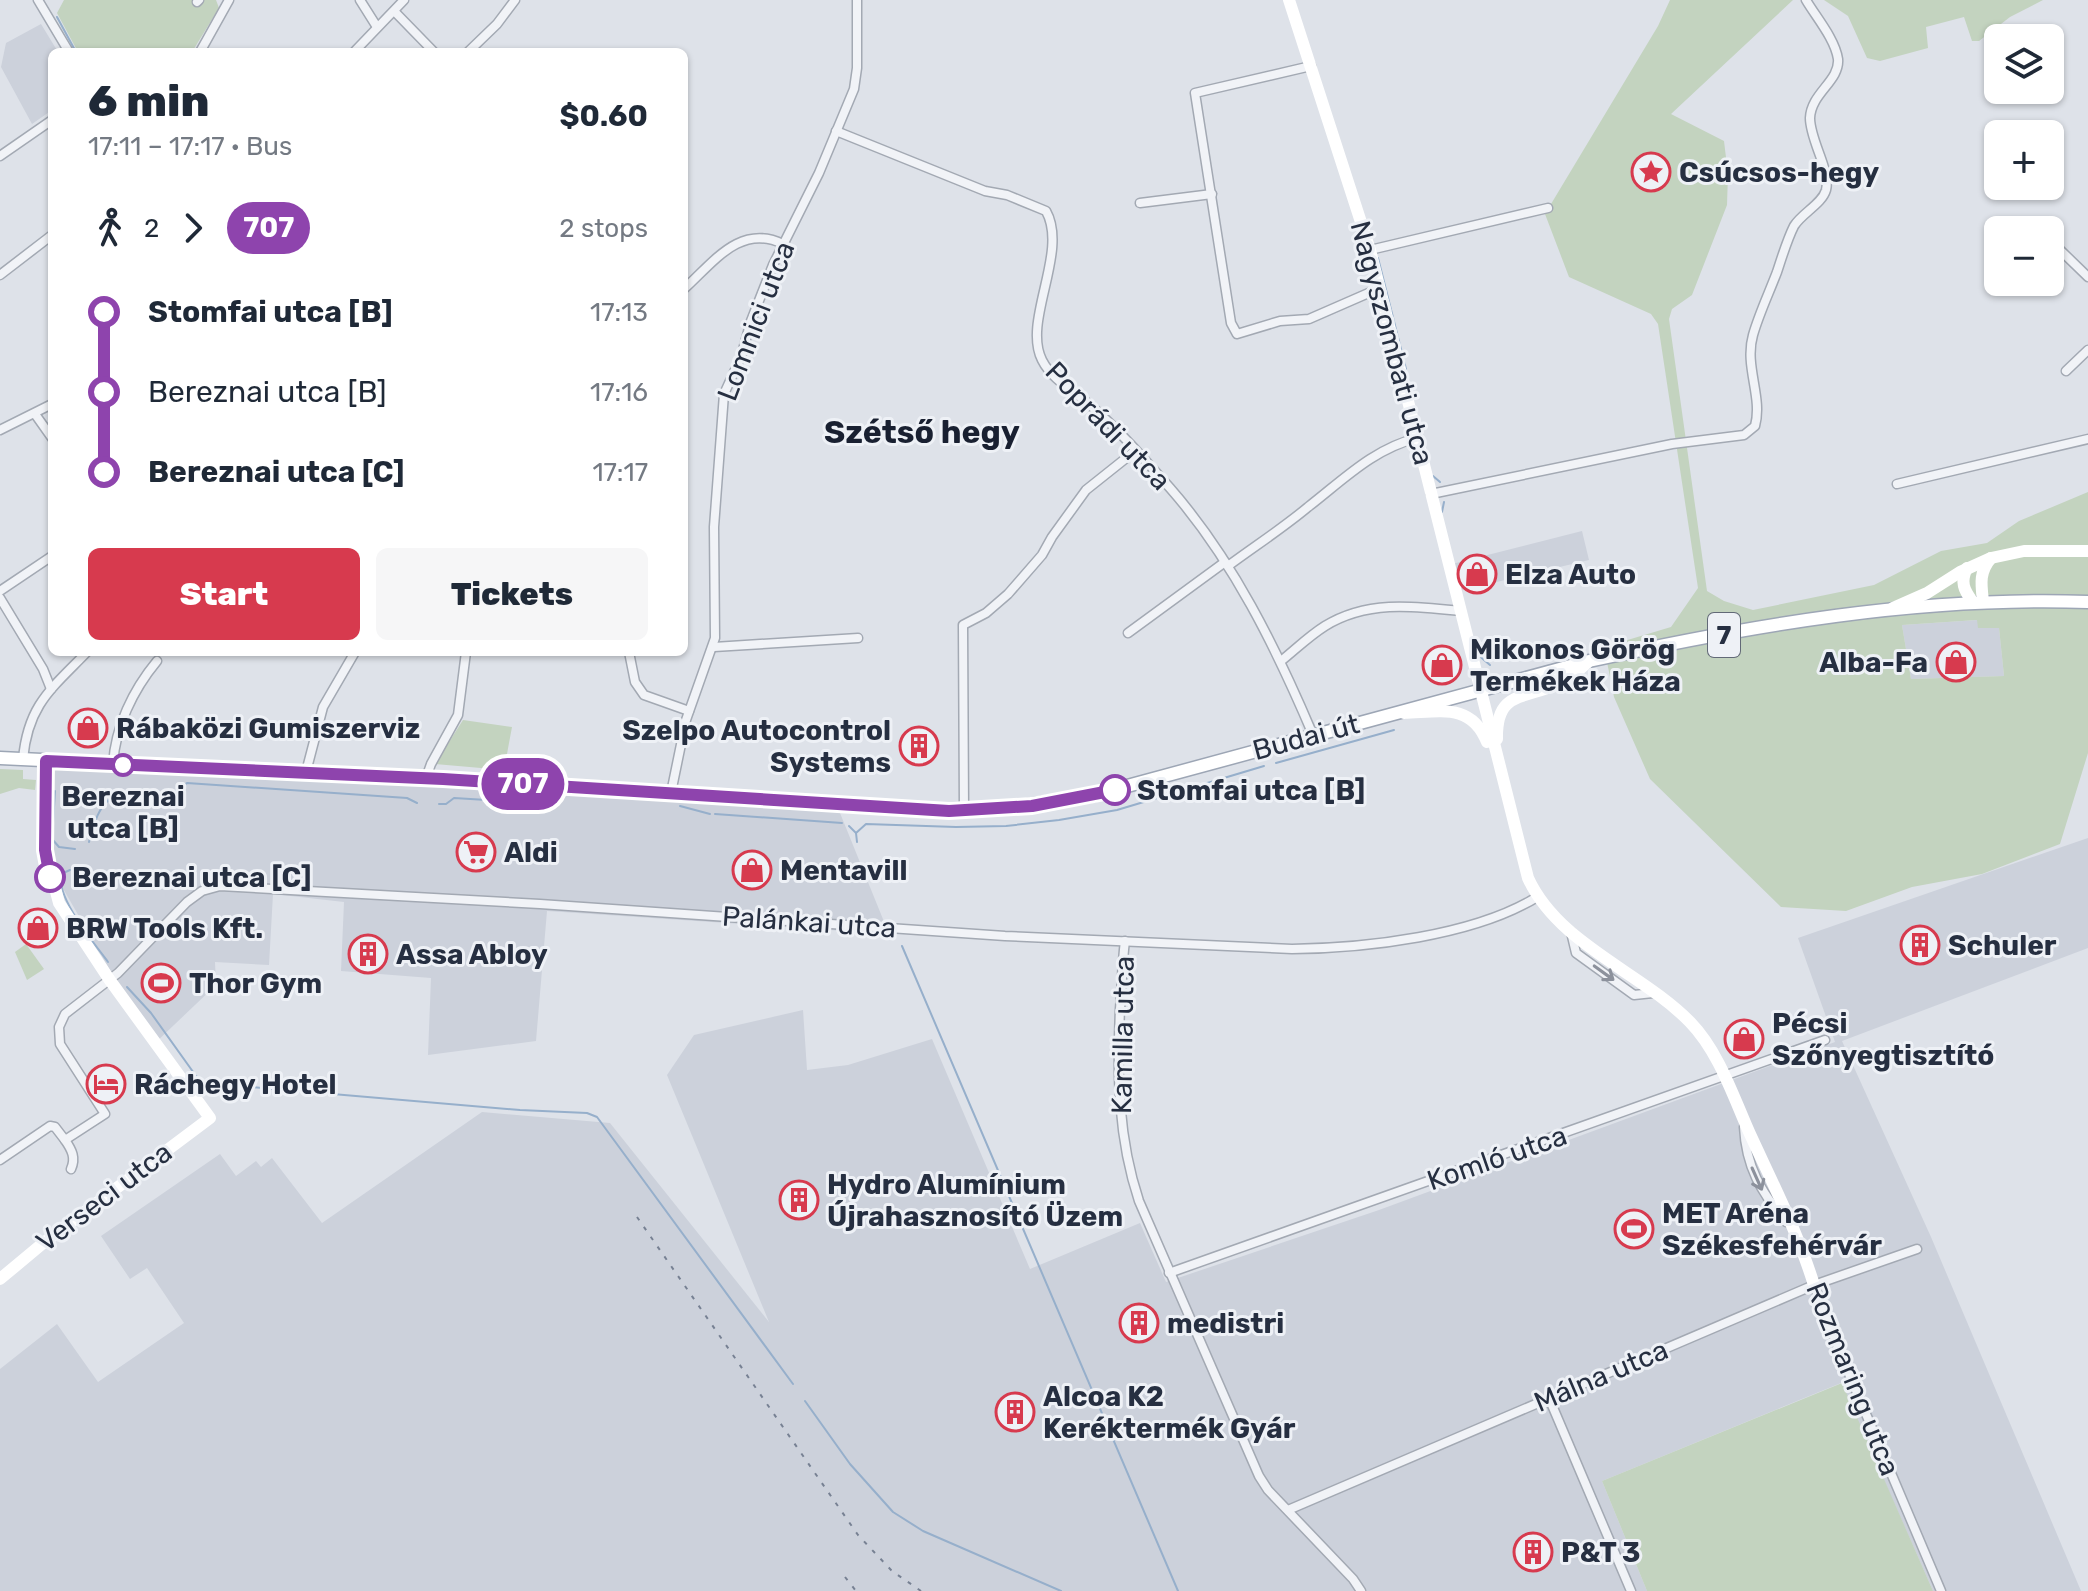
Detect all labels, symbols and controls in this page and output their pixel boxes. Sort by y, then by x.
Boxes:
map controls [1984,24,2064,296]
button: layers [1984,24,2064,104]
text: 6 min [88,75,209,127]
text: $0.60 [559,98,648,134]
button: + [1984,120,2064,200]
text: 17:11 – 17:17 · Bus [88,131,292,162]
place icon: Csúcsos-hegy [1630,151,1672,193]
place label: Csúcsos-hegy [1679,156,1879,189]
icon: walk [88,206,132,250]
icon: forward [171,206,215,250]
text: 707 [243,211,294,244]
text: 2 [144,213,159,244]
text: 2 stops [559,213,648,244]
button: − [1984,216,2064,296]
street label: Nagyszombati utca [1344,217,1440,469]
street label: Lomnici utca [710,237,802,405]
text: Stomfai utca [B] [148,294,393,330]
text: 17:13 [590,297,648,328]
street label: Poprádi utca [1039,355,1177,497]
text: Bereznai utca [B] [148,374,387,410]
text: 17:16 [590,377,648,408]
district label: Szétső hegy [824,413,1020,451]
text: Bereznai utca [C] [148,454,405,490]
text: 17:17 [592,457,648,488]
button: Start [88,548,360,640]
button: Tickets [376,548,648,640]
shop icon: Elza Auto [1456,553,1498,595]
place label: Elza Auto [1505,558,1636,591]
road number: 7 [1708,613,1740,657]
place label: Mikonos Görög Termékek Háza [1470,633,1681,698]
shop icon: Alba-Fa [1935,641,1977,683]
shop icon: Mikonos Görög Termékek Háza [1421,644,1463,686]
place label: Alba-Fa [1819,646,1928,679]
shop icon: Rábaközi Gumiszerviz [67,707,109,749]
street label: Budai út [1249,707,1363,767]
place label: Rábaközi Gumiszerviz [116,712,420,745]
place label: Szelpo Autocontrol Systems [622,714,891,779]
building icon: Szelpo Autocontrol Systems [898,725,940,767]
marker: Bereznai utca [B] [112,754,134,776]
line badge: 707 [477,758,569,810]
text: 707 [497,767,549,800]
place label: Stomfai utca [B] [1137,774,1365,807]
marker: Stomfai utca [B] [1100,775,1130,805]
place label: Bereznai utca [B] [61,780,185,845]
supermarket icon: Aldi [455,831,497,873]
place label: Aldi [504,836,558,869]
shop icon: Mentavill [731,849,773,891]
place label: Mentavill [780,854,908,887]
place label: Bereznai utca [C] [72,861,311,894]
marker: Bereznai utca [C] [35,862,65,892]
street label: Palánkai utca [721,899,897,945]
shop icon: BRW Tools Kft. [17,907,59,949]
place label: BRW Tools Kft. [66,912,263,945]
building icon: Schuler [1899,924,1941,966]
place label: Schuler [1948,929,2057,962]
building icon: Assa Abloy [347,933,389,975]
place label: Assa Abloy [396,938,548,971]
street label: Kamilla utca [1105,956,1141,1114]
sports icon: Thor Gym [140,962,182,1004]
one-way arrow [1592,965,1614,981]
place label: Thor Gym [189,967,322,1000]
place label: Pécsi Szőnyegtisztító [1772,1007,1994,1072]
shop icon: Pécsi Szőnyegtisztító [1723,1018,1765,1060]
hotel icon: Ráchegy Hotel [85,1063,127,1105]
place label: Ráchegy Hotel [134,1068,337,1101]
street label: Komló utca [1423,1119,1571,1197]
street label: Verseci utca [30,1135,178,1259]
one-way arrow [1750,1166,1765,1190]
place label: Hydro Alumínium Újrahasznosító Üzem [827,1168,1123,1233]
building icon: Hydro Alumínium Újrahasznosító Üzem [778,1179,820,1221]
place label: MET Aréna Székesfehérvár [1662,1197,1882,1262]
sports icon: MET Aréna Székesfehérvár [1613,1208,1655,1250]
street label: Rozmaring utca [1799,1278,1907,1480]
building icon: medistri [1118,1302,1160,1344]
place label: medistri [1167,1307,1284,1340]
street label: Málna utca [1529,1333,1673,1419]
place label: Alcoa K2 Keréktermék Gyár [1043,1380,1296,1445]
building icon: Alcoa K2 Keréktermék Gyár [994,1391,1036,1433]
building icon: P&T 3 [1512,1531,1554,1573]
place label: P&T 3 [1561,1536,1641,1569]

